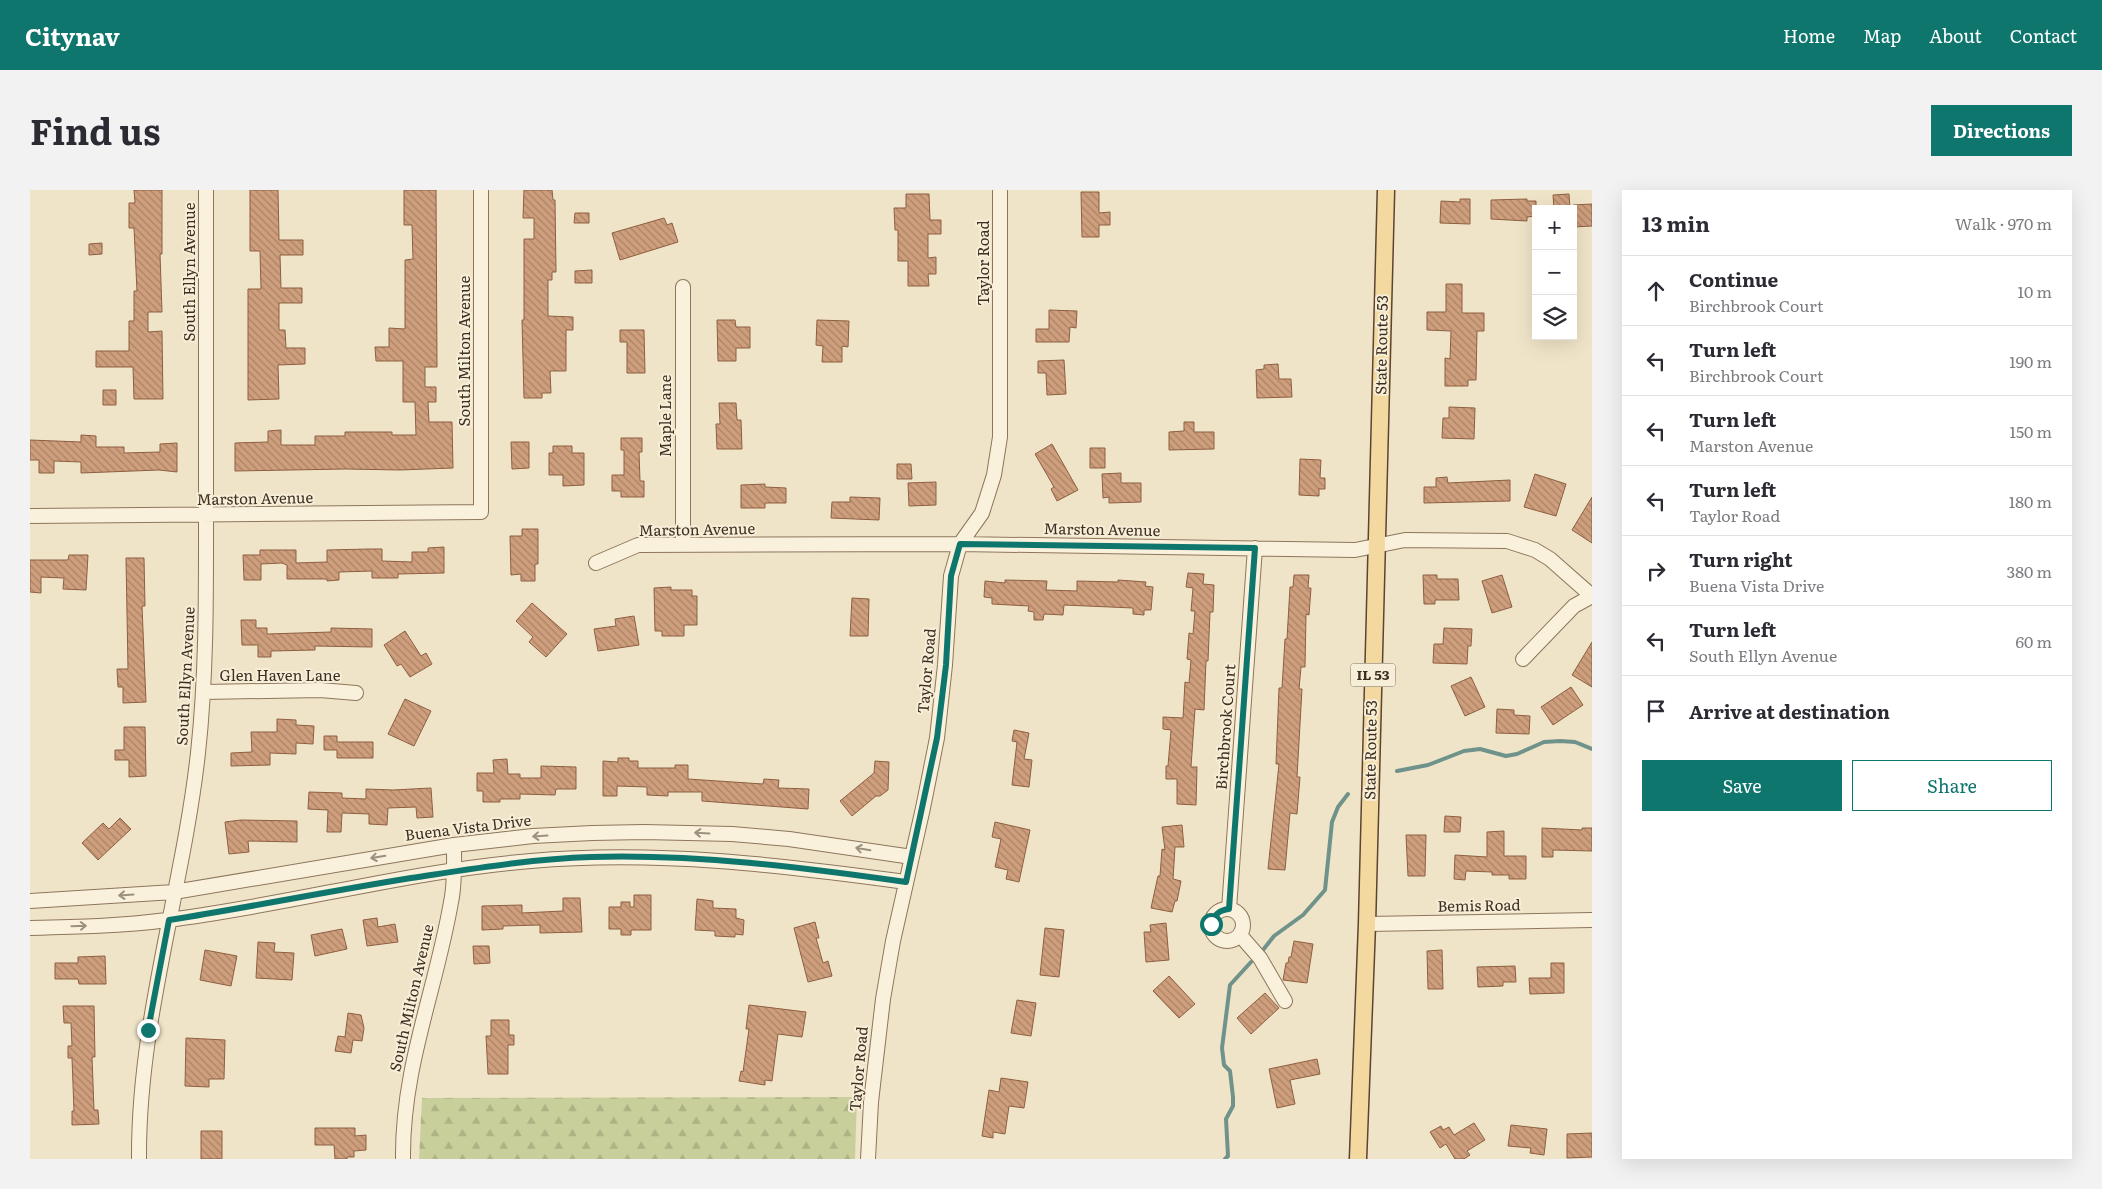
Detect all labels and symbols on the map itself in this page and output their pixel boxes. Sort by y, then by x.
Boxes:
street label: South Ellyn Avenue [177,202,200,342]
street label: Taylor Road [971,220,994,306]
street label: South Milton Avenue [452,275,475,426]
street label: State Route 53 [1368,295,1393,395]
street label: Maple Lane [653,375,676,457]
street label: Marston Avenue [196,485,314,510]
street label: Marston Avenue [638,516,756,541]
street label: Marston Avenue [1044,516,1161,541]
street label: South Ellyn Avenue [169,606,200,746]
street label: Taylor Road [910,627,941,714]
street label: Glen Haven Lane [220,663,341,686]
street label: Birchbrook Court [1209,663,1240,791]
road number: IL 53 [1350,664,1396,686]
street label: State Route 53 [1357,700,1382,800]
street label: Buena Vista Drive [403,807,532,846]
one-way arrow [694,828,710,838]
one-way arrow [532,831,548,840]
one-way arrow [856,844,872,854]
one-way arrow [371,852,387,862]
one-way arrow [118,891,134,900]
street label: Bemis Road [1437,892,1521,917]
route start [1200,913,1223,936]
street label: South Milton Avenue [382,921,439,1074]
one-way arrow [70,922,86,931]
route end [137,1019,160,1042]
street label: Taylor Road [842,1025,873,1112]

